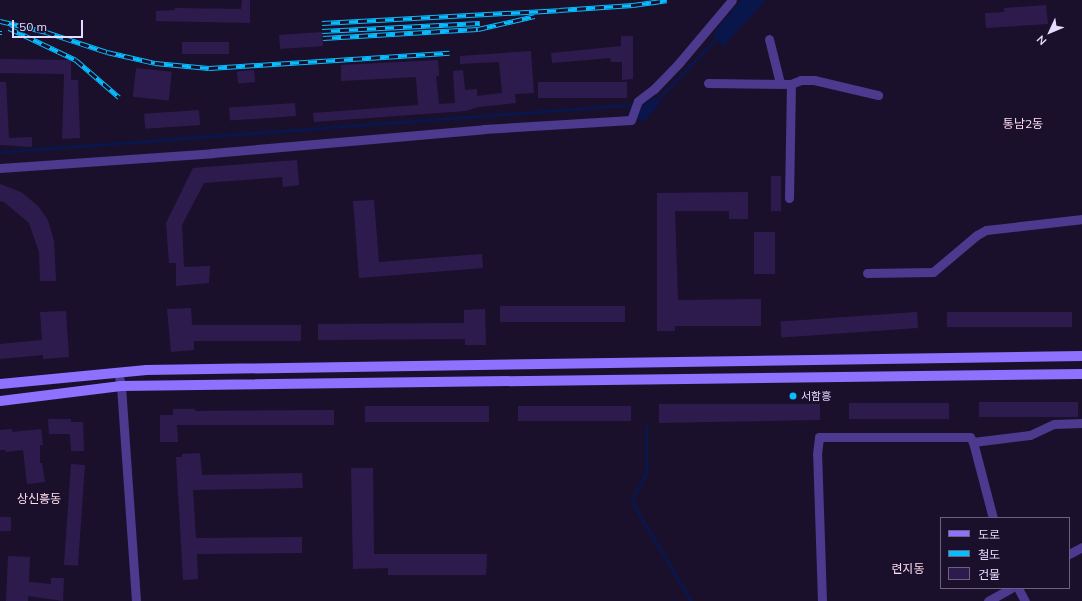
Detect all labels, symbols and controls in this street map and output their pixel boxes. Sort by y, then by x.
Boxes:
scale bar [14,12,85,38]
north arrow [1030,12,1070,52]
text: 50 m [19,19,47,34]
text: N [1033,32,1049,48]
district label: 통남2동 [1003,117,1043,131]
place label: 서함흥 [801,389,831,403]
marker: 서함흥 [788,391,798,401]
district label: 상신흥동 [17,492,61,506]
legend [940,517,1070,589]
text: 도로 [978,527,1000,542]
text: 철도 [978,547,1000,562]
district label: 련지동 [891,562,925,576]
text: 건물 [978,567,1000,582]

